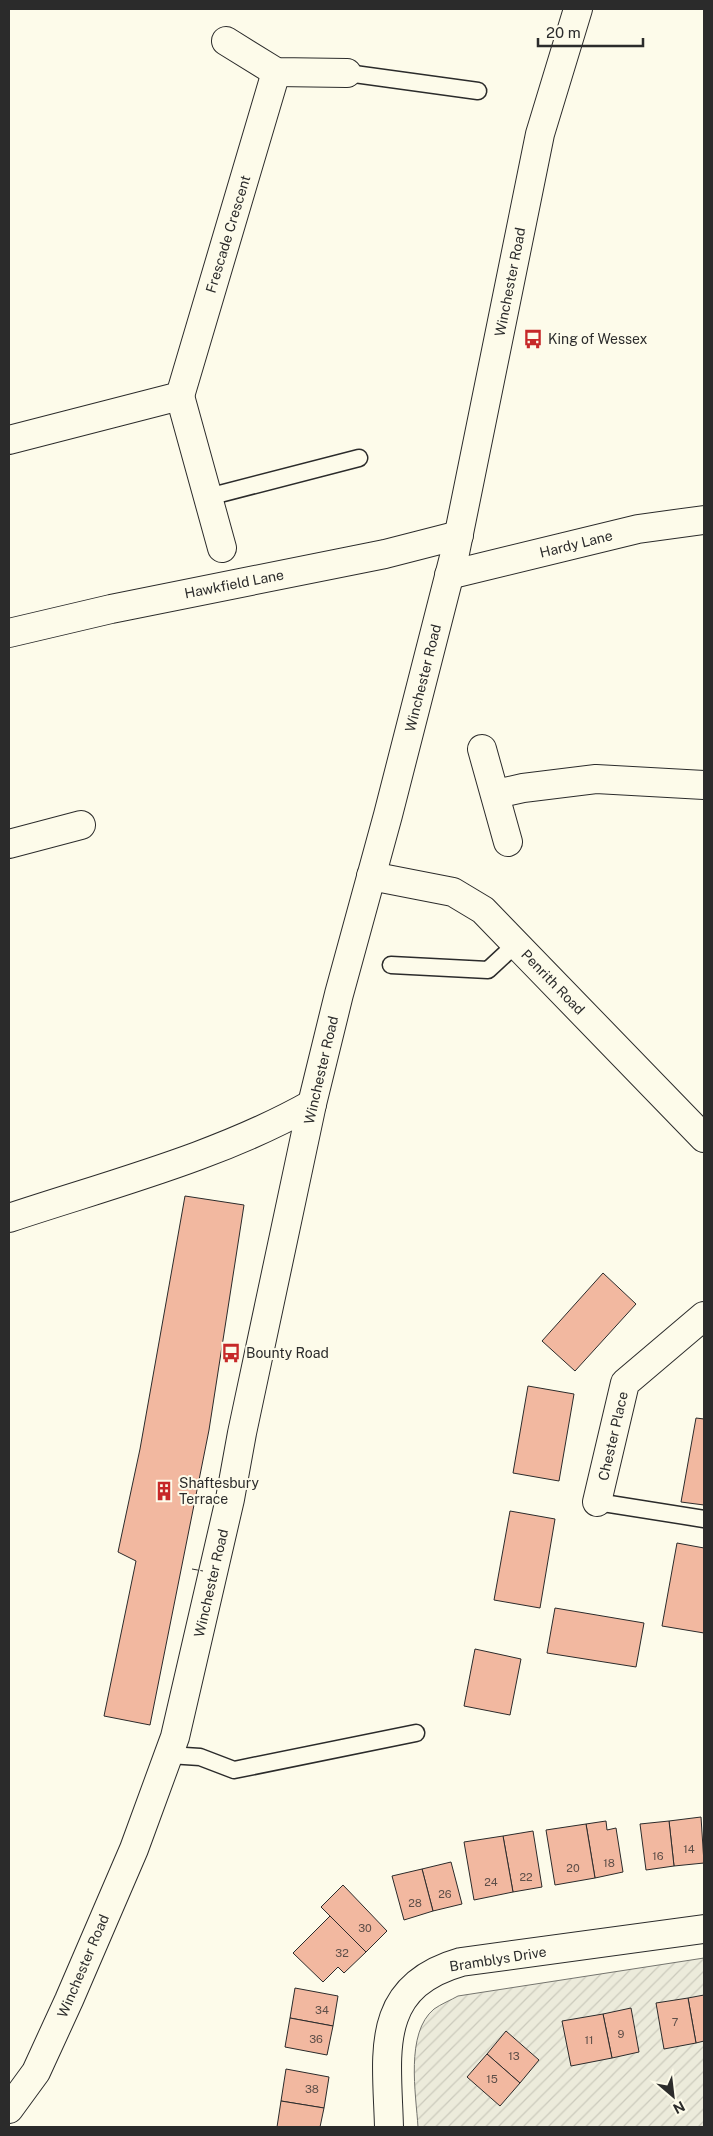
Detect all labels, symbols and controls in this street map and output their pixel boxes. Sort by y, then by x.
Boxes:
scale bar [538,15,643,47]
text: 20 m [546,24,581,41]
street label: Frescade Crescent [202,173,254,295]
street label: Winchester Road [492,226,528,338]
bus stop icon: King of Wessex [522,328,544,350]
place label: King of Wessex [548,331,648,347]
street label: Hardy Lane [538,527,614,561]
street label: Hawkfield Lane [183,567,285,601]
street label: Winchester Road [402,622,444,734]
street label: Penrith Road [518,946,588,1018]
street label: Winchester Road [301,1014,341,1126]
bus stop icon: Bounty Road [220,1342,242,1364]
place label: Bounty Road [246,1345,329,1361]
street label: Chester Place [595,1390,631,1482]
place label: Shaftesbury Terrace [179,1475,259,1507]
building icon: Shaftesbury Terrace [153,1480,175,1502]
street label: Winchester Road [191,1527,231,1639]
house number: 14 [683,1843,695,1855]
house number: 16 [652,1850,664,1862]
house number: 18 [603,1857,615,1869]
house number: 20 [566,1862,580,1874]
house number: 22 [519,1871,533,1883]
house number: 24 [484,1876,498,1888]
house number: 26 [438,1888,452,1900]
house number: 28 [408,1897,422,1909]
street label: Winchester Road [54,1912,112,2020]
house number: 30 [358,1922,372,1934]
street label: Bramblys Drive [448,1943,548,1975]
house number: 32 [335,1947,349,1959]
house number: 34 [315,2004,329,2016]
house number: 7 [672,2016,679,2028]
house number: 9 [618,2028,625,2040]
house number: 36 [309,2033,323,2045]
house number: 11 [585,2034,593,2046]
house number: 13 [508,2050,520,2062]
north arrow [648,2071,698,2121]
house number: 15 [486,2073,498,2085]
house number: 38 [305,2083,319,2095]
text: N [671,2098,688,2117]

